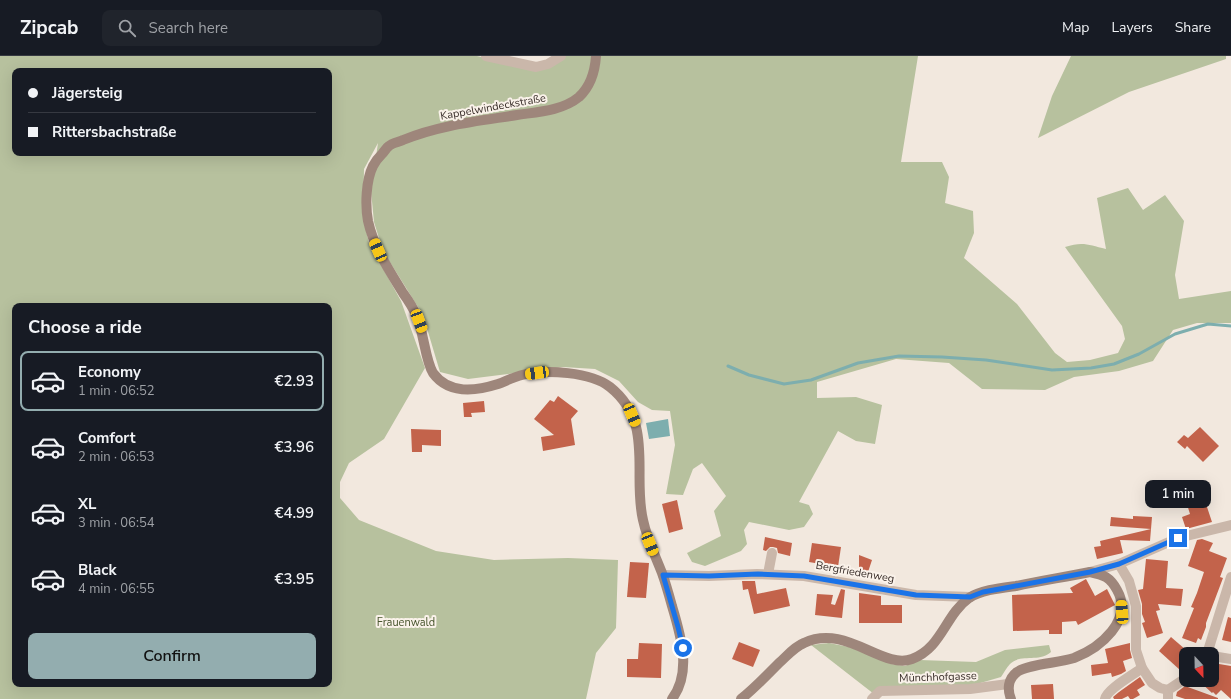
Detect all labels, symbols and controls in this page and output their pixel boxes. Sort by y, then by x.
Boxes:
search box [102,10,382,46]
text: Zipcab [20,15,78,41]
icon: search [116,17,138,39]
text: Search here [148,18,228,38]
text: Map [1062,18,1089,37]
text: Layers [1111,18,1153,37]
text: Share [1175,18,1211,37]
text: Jägersteig [52,83,122,103]
street label: Kappelwindeckstraße [439,90,547,124]
text: Rittersbachstraße [52,122,176,142]
car [368,237,388,263]
car [409,308,429,334]
text: Choose a ride [28,315,142,339]
text: Economy [78,362,141,382]
icon: car [30,363,66,399]
car [524,365,550,381]
text: €2.93 [274,371,314,391]
text: 1 min · 06:52 [78,382,154,400]
car [622,402,642,428]
text: Comfort [78,428,135,448]
icon: car [30,429,66,465]
text: €3.96 [274,437,314,457]
text: 2 min · 06:53 [78,448,154,466]
callout: 1 min [1145,480,1211,508]
text: 1 min [1161,485,1195,503]
text: XL [78,494,97,514]
icon: car [30,495,66,531]
text: €4.99 [274,503,314,523]
text: 3 min · 06:54 [78,514,154,532]
route end [1169,529,1187,547]
car [640,531,660,557]
street label: Bergfriedenweg [815,558,895,586]
text: Black [78,560,116,580]
icon: car [30,561,66,597]
text: €3.95 [274,569,314,589]
text: 4 min · 06:55 [78,580,154,598]
car [1115,600,1129,624]
park label: Frauenwald [377,615,435,630]
button: Confirm [28,633,316,679]
route start [674,639,692,657]
north arrow [1179,647,1219,687]
map controls [1179,647,1219,687]
street label: Münchhofgasse [899,668,977,686]

